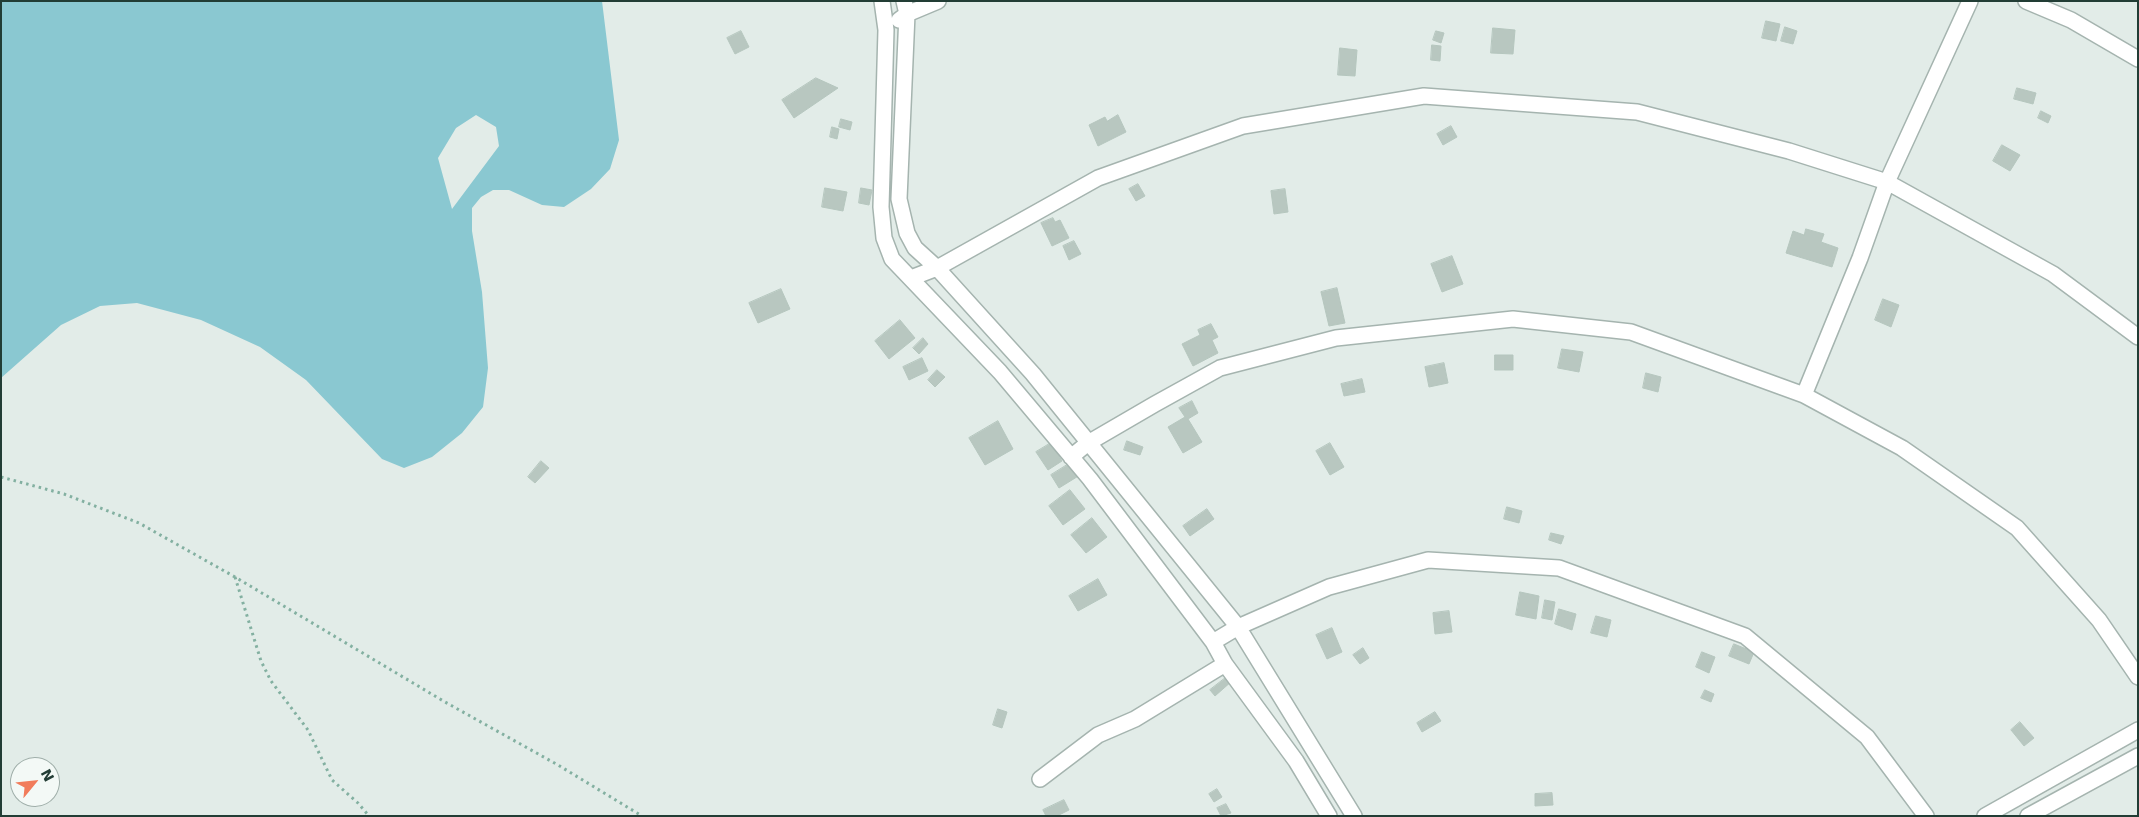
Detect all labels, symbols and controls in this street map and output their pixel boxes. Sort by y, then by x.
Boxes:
north arrow [10,757,60,807]
text: N [38,766,57,784]

